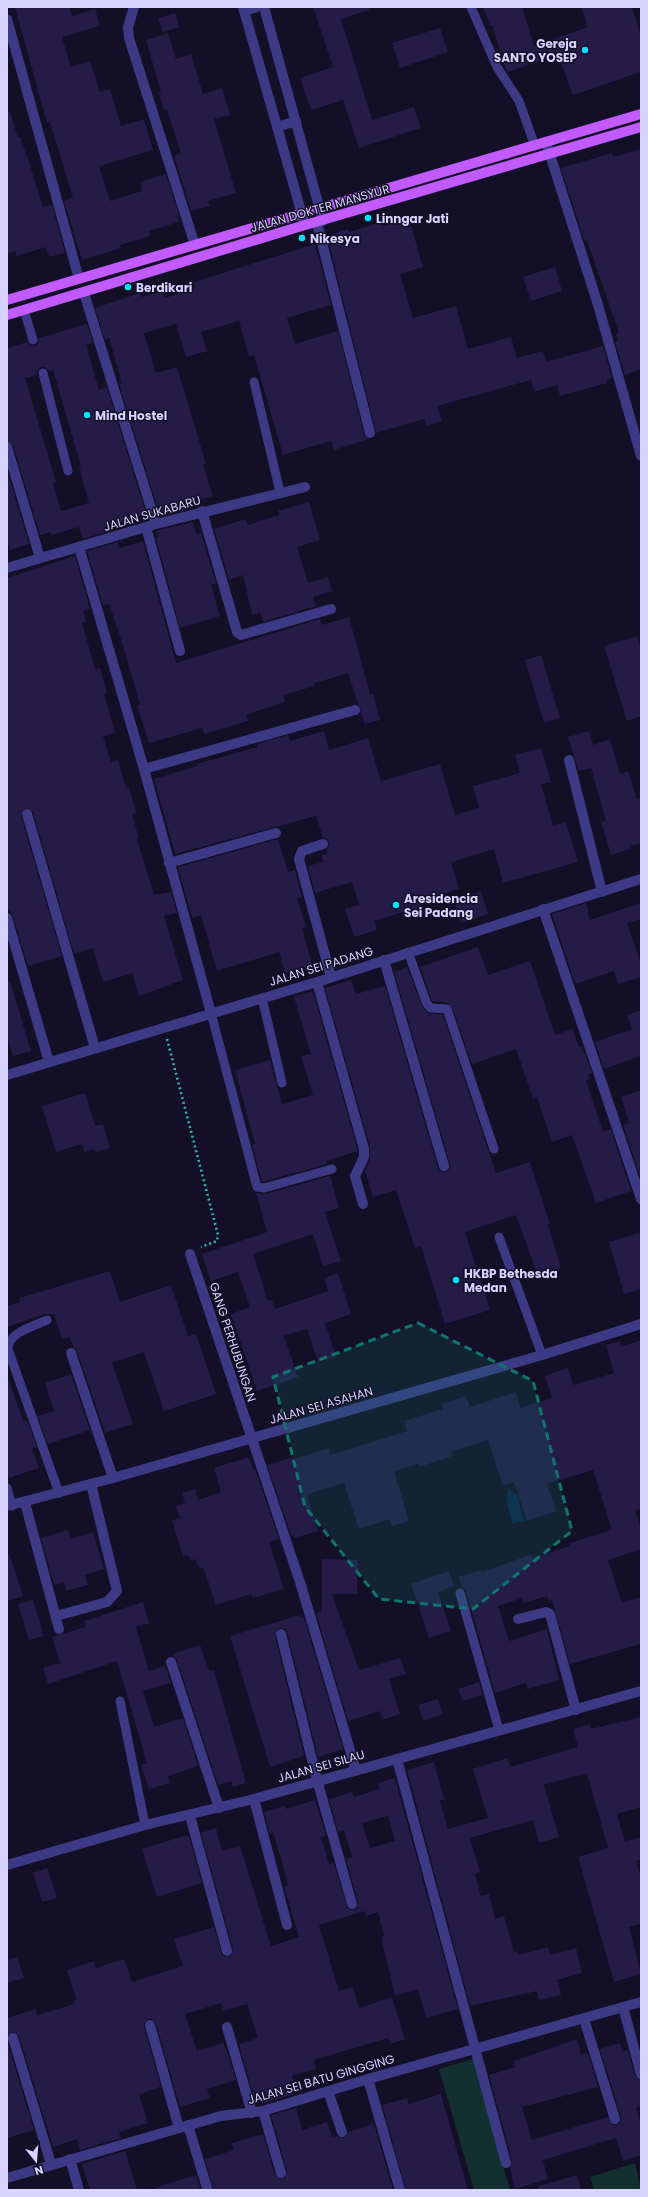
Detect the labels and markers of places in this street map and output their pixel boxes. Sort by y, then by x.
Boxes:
place label: Gereja SANTO YOSEP [494,35,578,66]
marker: Gereja SANTO YOSEP [580,45,590,55]
place label: Linngar Jati [376,210,449,227]
marker: Linngar Jati [363,213,373,223]
place label: Nikesya [310,230,360,247]
marker: Nikesya [297,233,307,243]
place label: Berdikari [136,279,192,296]
marker: Berdikari [123,282,133,292]
place label: Mind Hostel [95,407,167,424]
marker: Mind Hostel [82,410,92,420]
place label: Aresidencia Sei Padang [404,890,478,921]
marker: Aresidencia Sei Padang [391,900,401,910]
place label: HKBP Bethesda Medan [464,1265,558,1296]
marker: HKBP Bethesda Medan [451,1275,461,1285]

